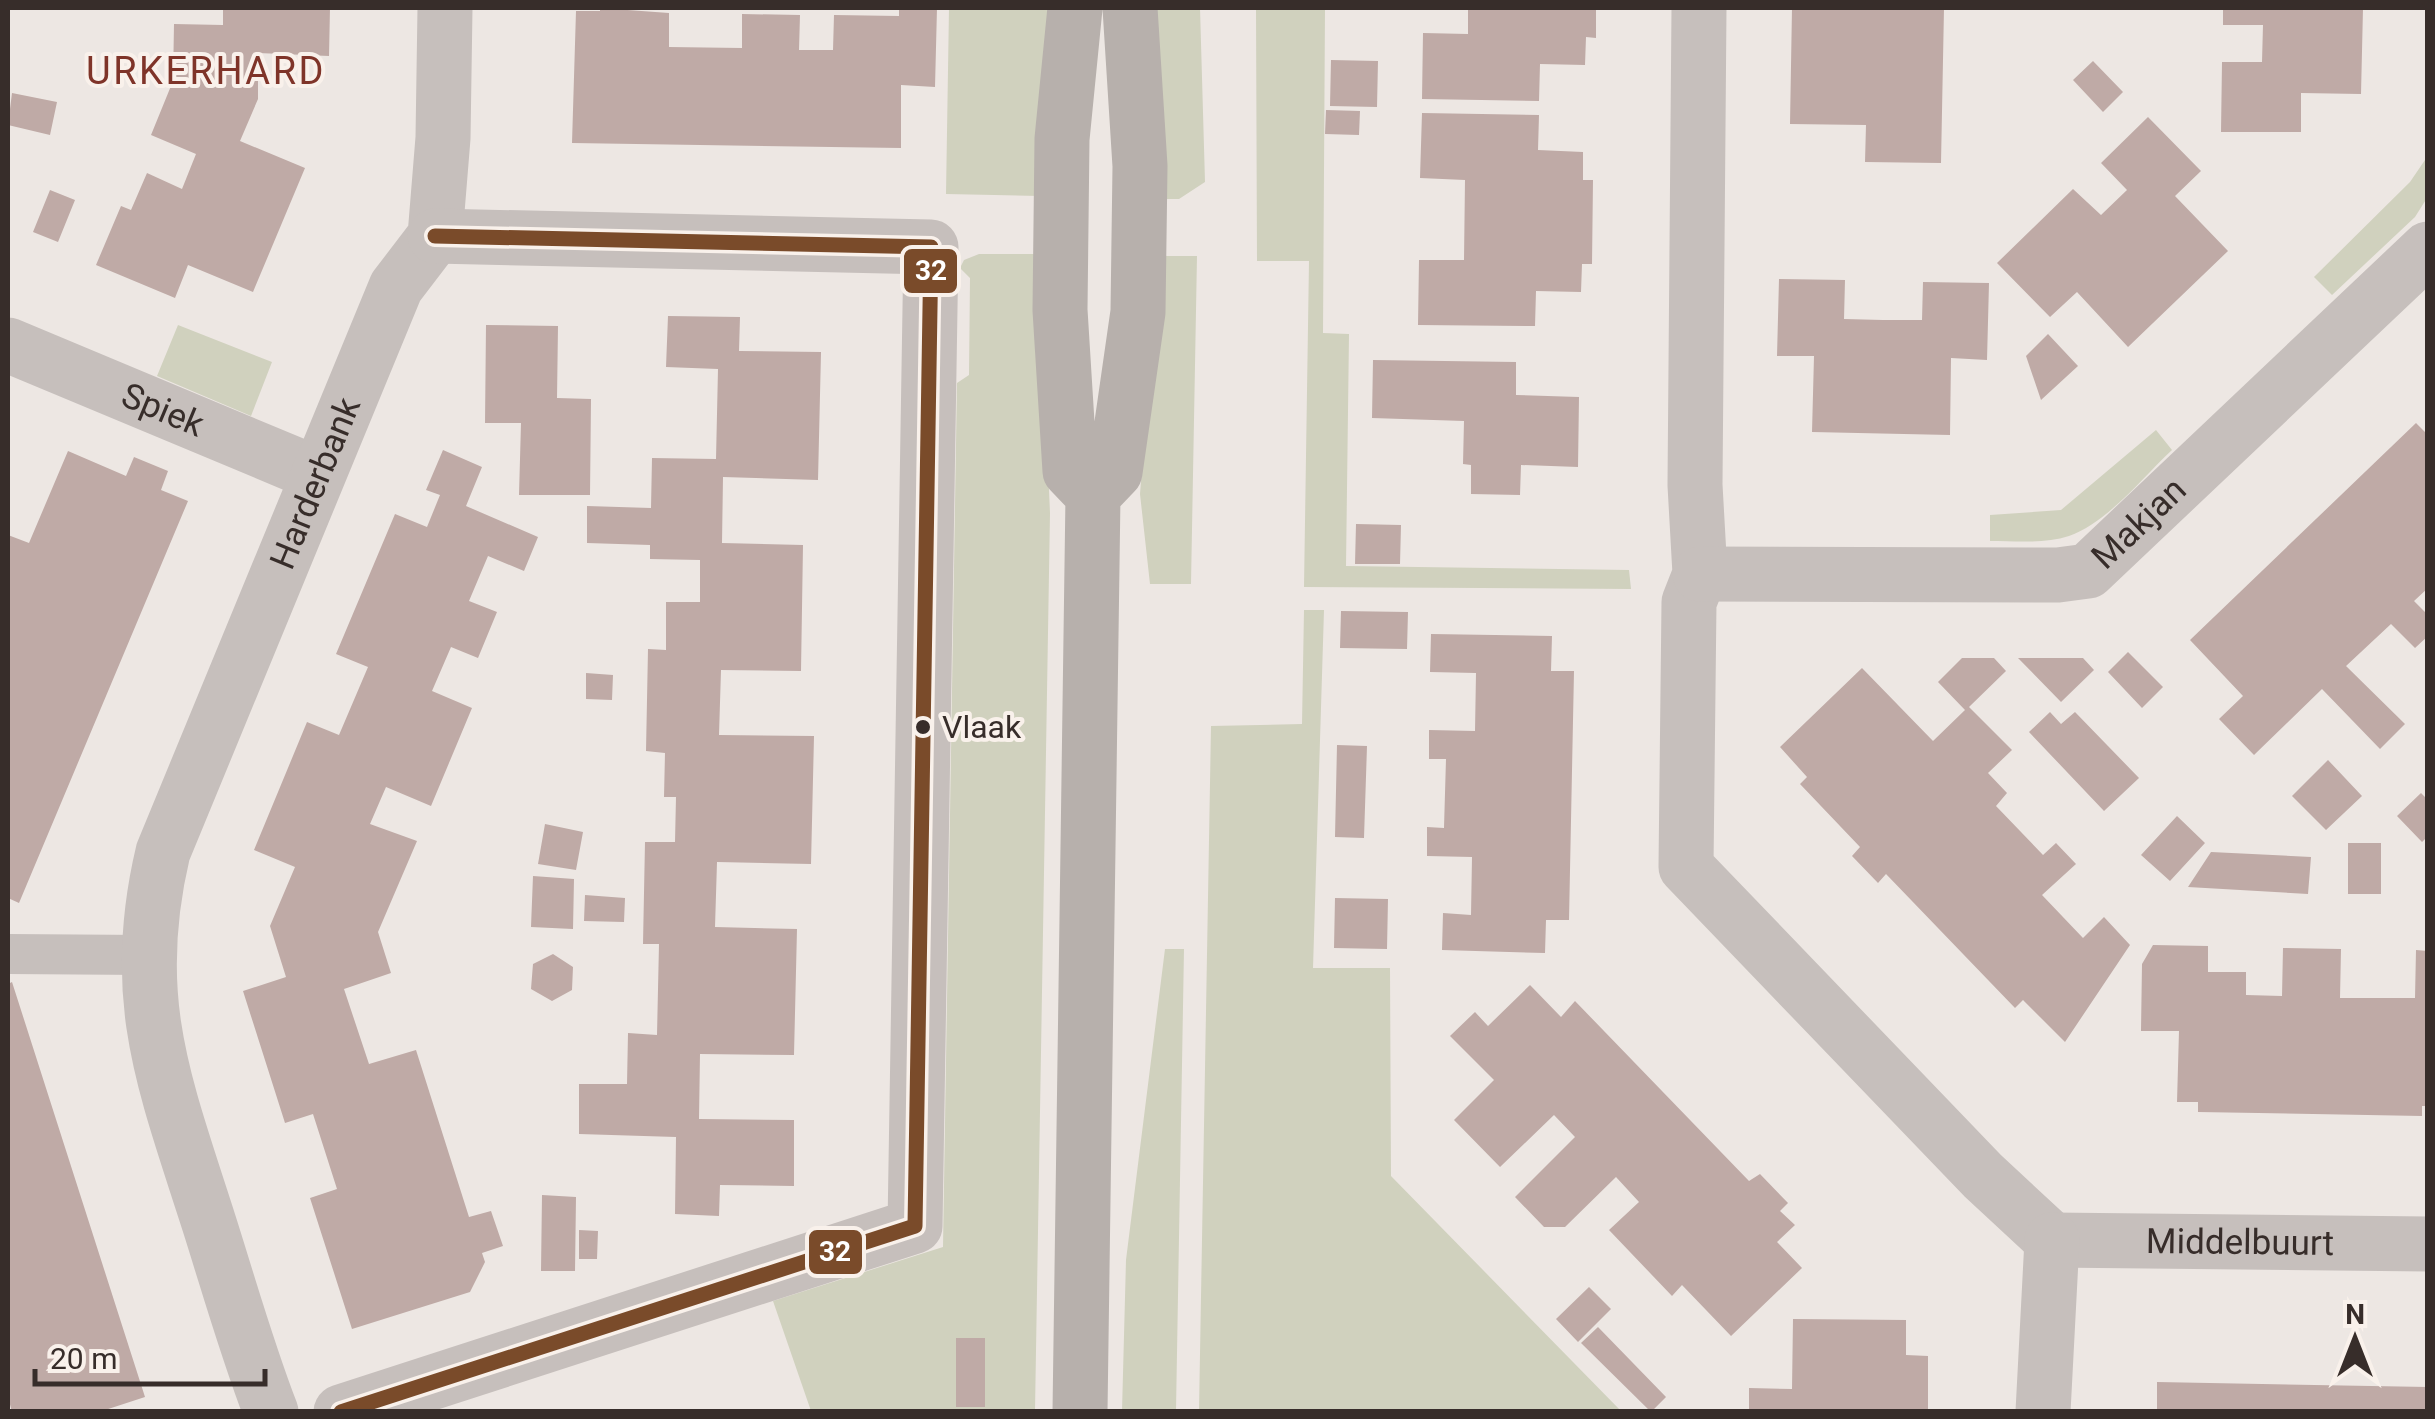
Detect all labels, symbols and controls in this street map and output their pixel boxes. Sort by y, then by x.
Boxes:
district label: URKERHARD [86,49,326,93]
line badge: 32 [902,247,959,295]
text: 32 [915,254,947,287]
street label: Spiek [116,374,211,445]
street label: Harderbank [262,391,369,575]
street label: Makjan [2083,469,2194,577]
place label: Vlaak [942,708,1022,746]
marker: Vlaak [913,717,933,737]
street label: Middelbuurt [2146,1221,2334,1263]
line badge: 32 [807,1228,864,1276]
text: 32 [819,1235,851,1268]
north arrow [2305,1289,2405,1389]
text: N [2345,1298,2365,1331]
scale bar [35,1324,265,1386]
text: 20 m [50,1341,117,1376]

